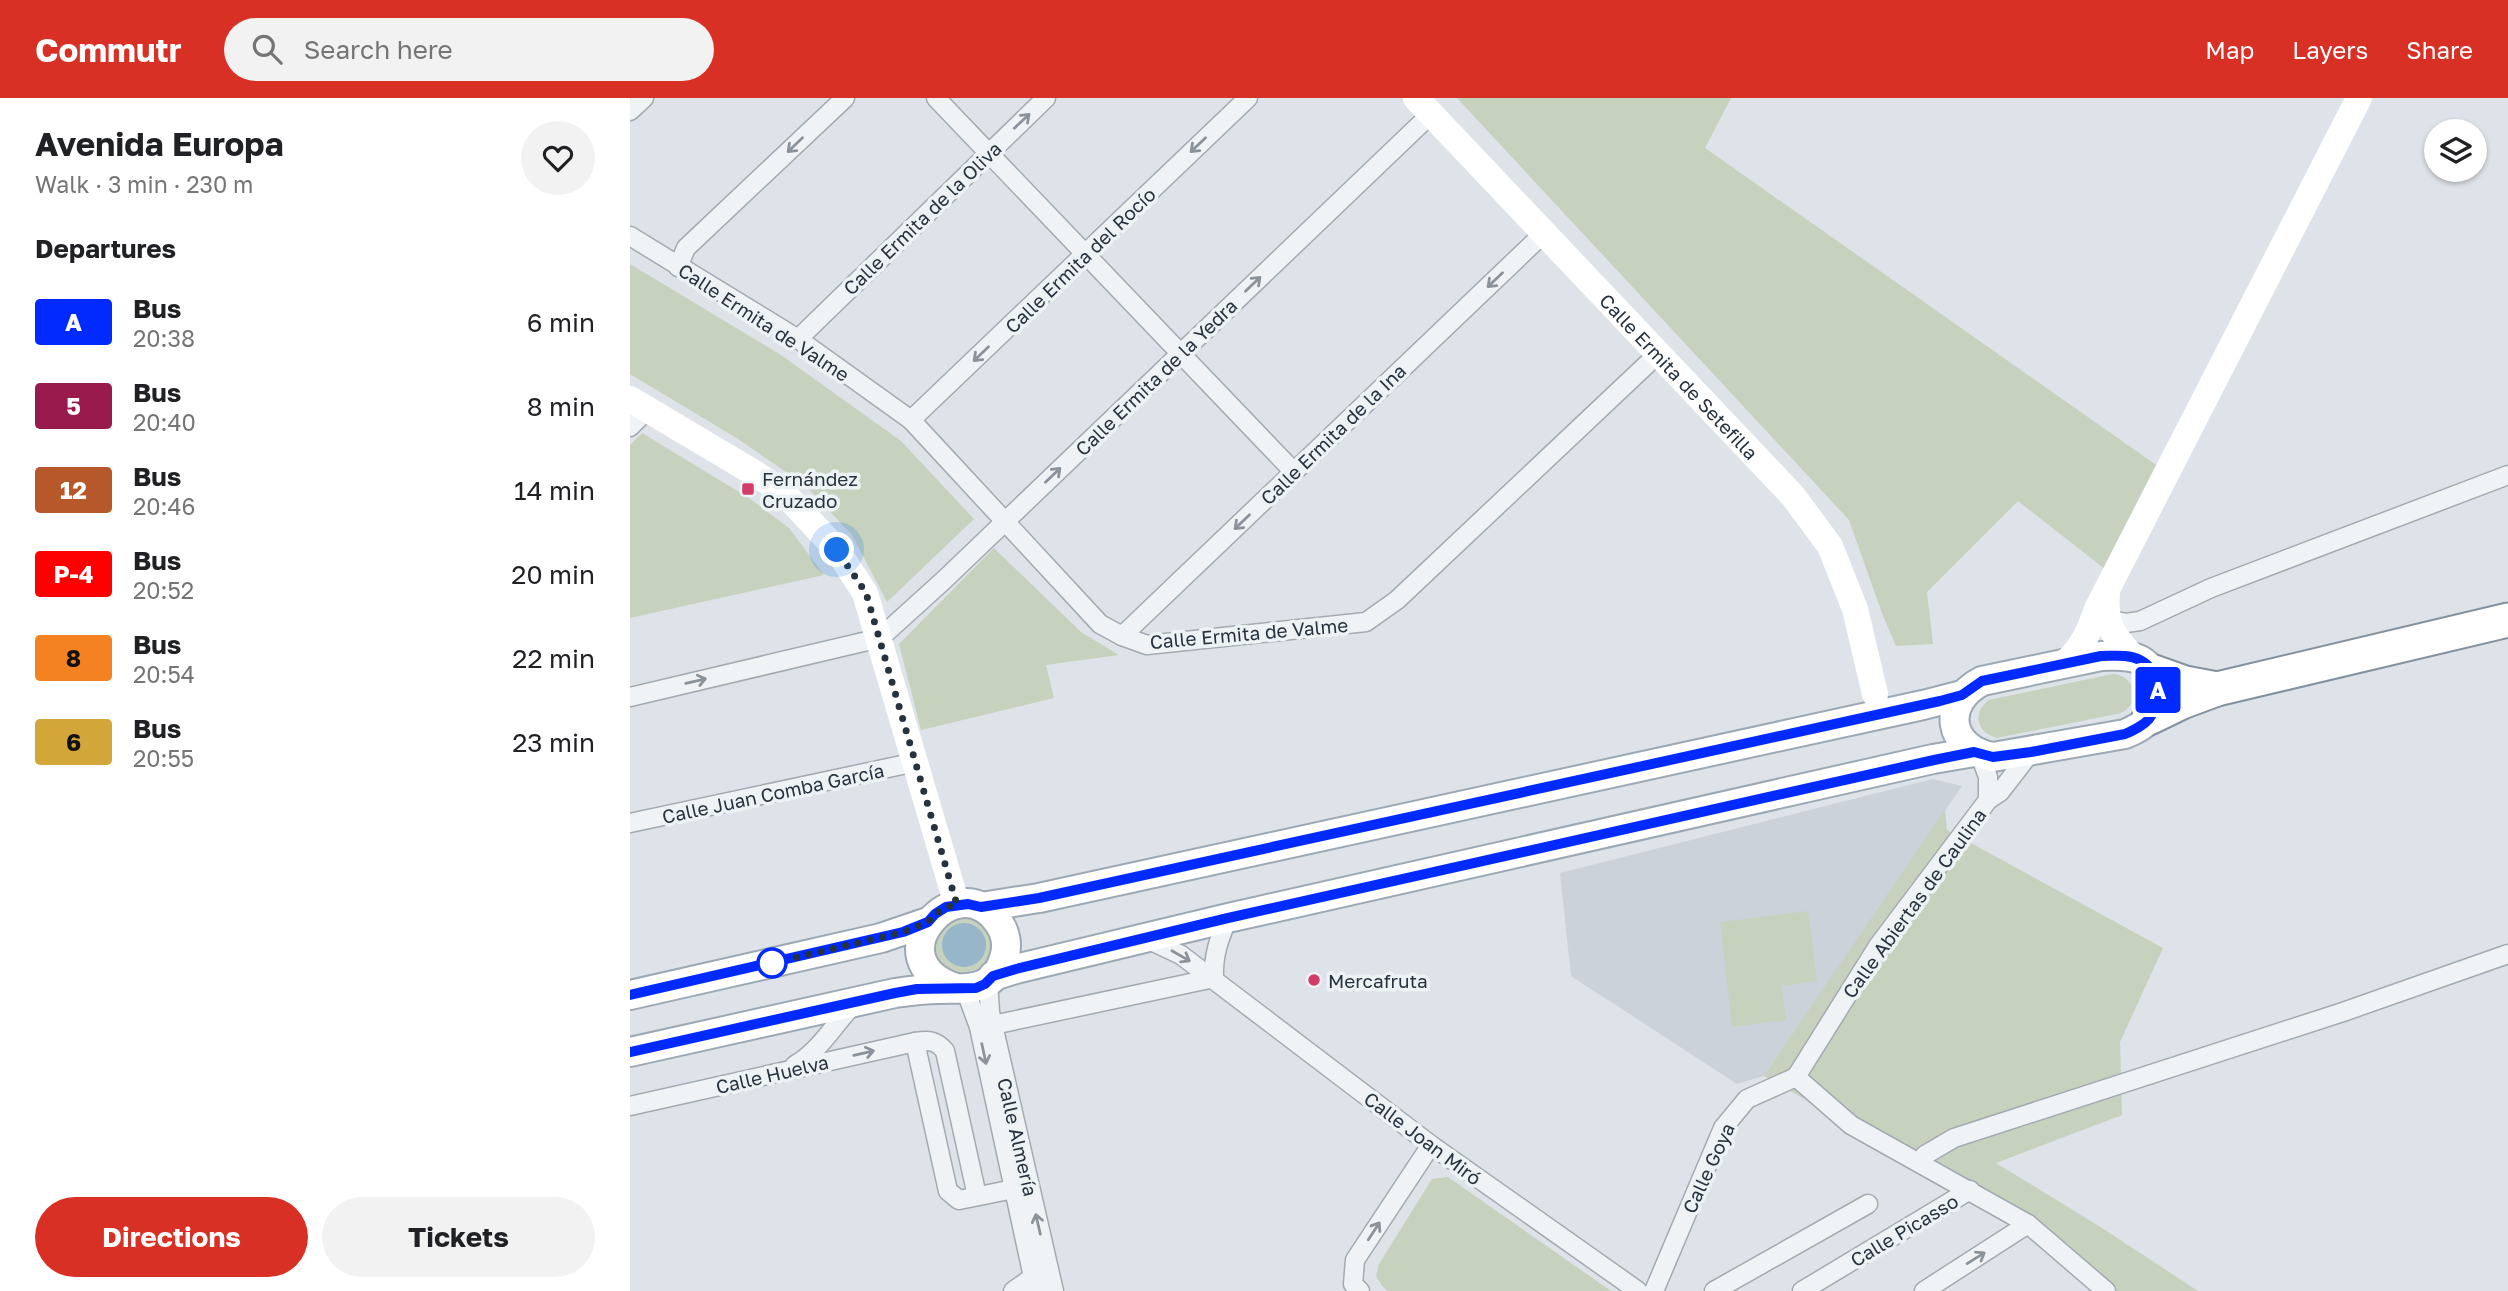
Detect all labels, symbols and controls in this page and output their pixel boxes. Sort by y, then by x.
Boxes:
search box [224,18,714,81]
text: Commutr [35,30,182,69]
icon: search [248,30,286,68]
text: Search here [304,34,453,65]
text: Map [2205,35,2254,64]
text: Layers [2292,35,2368,64]
text: Share [2406,35,2473,64]
one-way arrow [1013,112,1030,129]
map controls [2424,119,2487,182]
button: layers [2424,119,2487,182]
button: heart [521,121,595,195]
text: Avenida Europa [35,124,284,163]
one-way arrow [786,137,804,153]
street label: Calle Ermita de la Oliva [838,137,1006,299]
one-way arrow [1190,137,1207,154]
text: Walk · 3 min · 230 m [35,170,253,198]
street label: Calle Ermita del Rocío [1000,182,1160,338]
text: Departures [35,233,176,264]
street label: Calle Ermita de Valme [674,258,854,386]
one-way arrow [1487,271,1504,288]
one-way arrow [1244,276,1261,293]
street label: Calle Ermita de Setefilla [1596,288,1763,464]
text: Bus [133,293,181,324]
street label: Calle Ermita de la Yedra [1070,294,1242,460]
text: A [65,307,82,336]
text: 6 min [527,307,595,338]
text: 20:38 [133,324,195,352]
one-way arrow [973,345,990,362]
street label: Calle Ermita de la Ina [1256,359,1410,509]
text: Bus [133,377,181,408]
text: 5 [66,391,81,420]
text: 8 min [527,391,595,422]
text: 20:40 [133,408,196,436]
text: Bus [133,461,181,492]
place label: Fernández Cruzado [762,467,858,512]
one-way arrow [1044,467,1061,484]
text: 12 [60,475,87,504]
text: 14 min [514,475,595,506]
marker: Fernández Cruzado [740,481,756,497]
text: 20:46 [133,492,195,520]
one-way arrow [1234,513,1251,530]
your location [819,532,854,567]
text: Bus [133,545,181,576]
text: P-4 [53,559,94,588]
text: 20 min [511,559,595,590]
text: 20:52 [133,576,194,604]
street label: Calle Ermita de Valme [1149,613,1349,653]
text: Bus [133,629,181,660]
text: 8 [66,643,81,672]
text: 22 min [512,643,595,674]
text: 20:54 [133,660,195,688]
line badge: A [2135,667,2181,713]
one-way arrow [684,674,707,688]
text: A [2149,675,2167,704]
text: Bus [133,713,181,744]
text: 6 [66,727,81,756]
text: 23 min [512,727,595,758]
text: 20:55 [133,744,194,772]
street label: Calle Juan Comba García [660,758,886,828]
street label: Calle Abiertas de Caulina [1837,804,1991,1002]
unlabelled marker [757,948,787,978]
one-way arrow [1170,949,1190,963]
place label: Mercafruta [1328,969,1428,992]
marker: Mercafruta [1306,972,1322,988]
one-way arrow [978,1042,992,1065]
one-way arrow [852,1045,875,1059]
street label: Calle Huelva [713,1050,831,1098]
street label: Calle Almería [993,1076,1043,1198]
street label: Calle Joan Miró [1360,1087,1486,1189]
street label: Calle Goya [1677,1119,1739,1217]
street label: Calle Picasso [1846,1189,1962,1271]
button: Directions [35,1197,308,1277]
button: Tickets [322,1197,595,1277]
one-way arrow [1031,1214,1044,1236]
one-way arrow [1368,1222,1382,1242]
one-way arrow [1965,1250,1985,1264]

